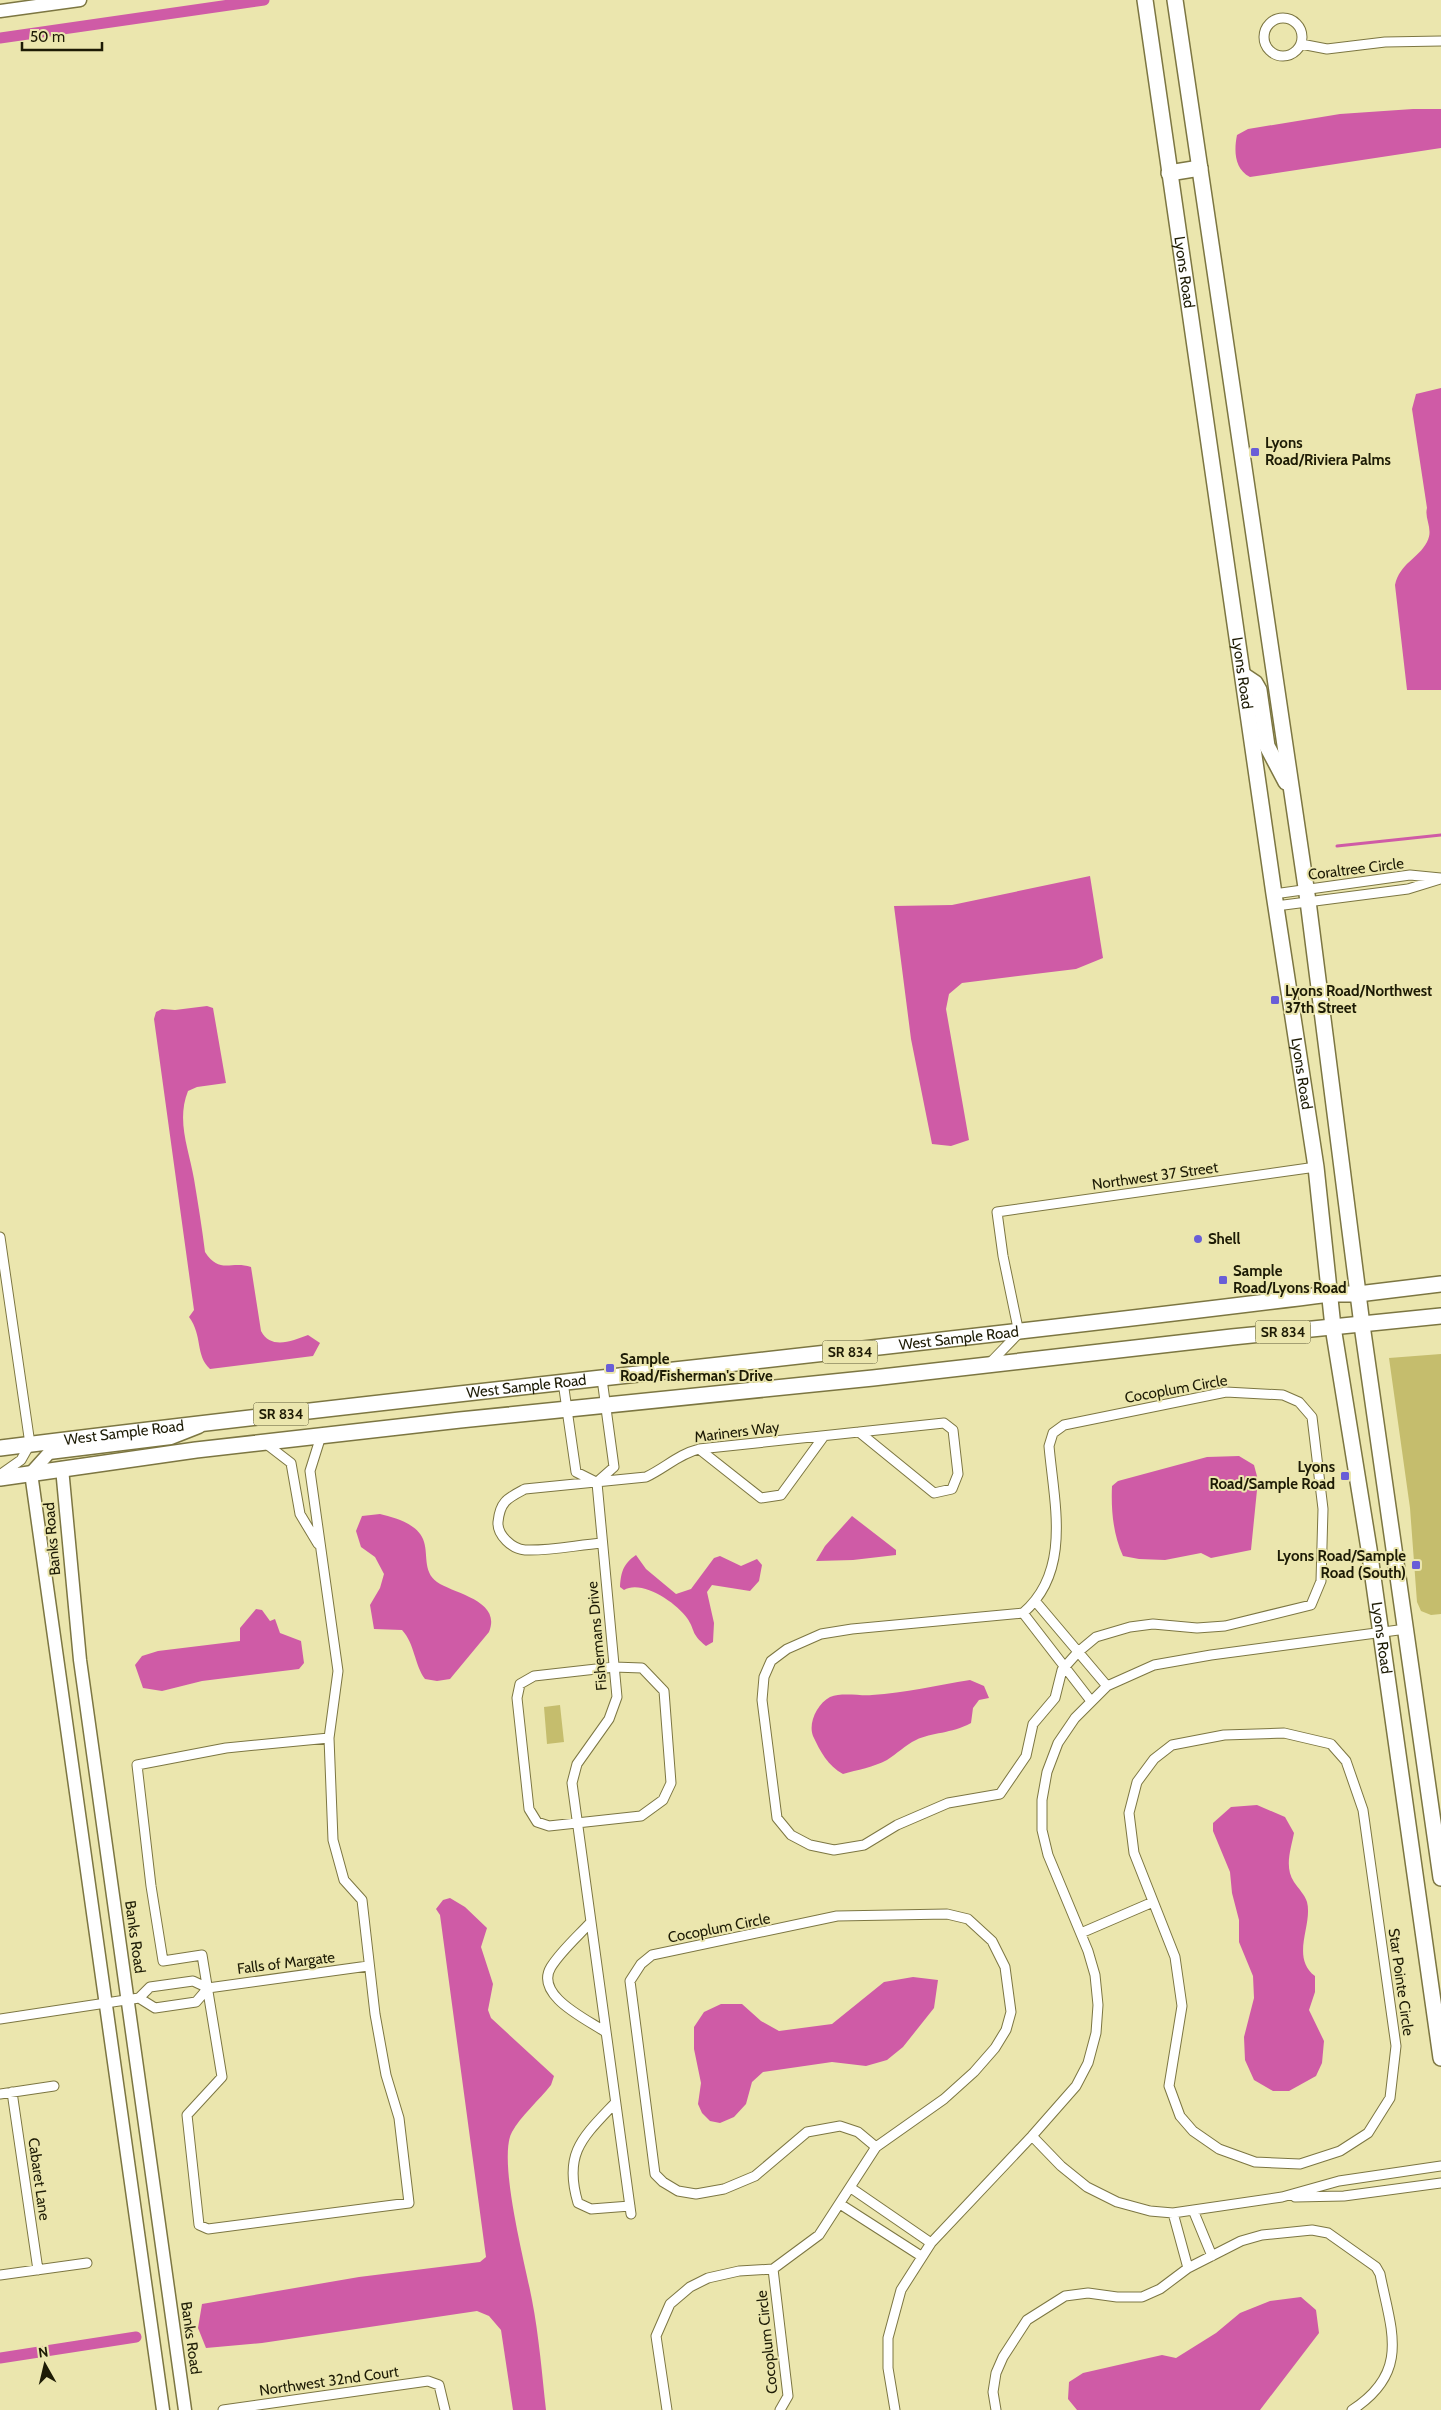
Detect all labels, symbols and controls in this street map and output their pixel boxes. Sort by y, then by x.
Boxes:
scale bar [22,20,102,52]
text: 50 m [30,28,65,46]
street label: Lyons Road [1170,235,1198,309]
place label: Lyons Road/Riviera Palms [1265,434,1391,469]
marker: Lyons Road/Riviera Palms [1249,446,1261,458]
street label: Lyons Road [1228,636,1256,710]
street label: Coraltree Circle [1307,854,1405,884]
place label: Lyons Road/Northwest 37th Street [1285,982,1432,1017]
marker: Lyons Road/Northwest 37th Street [1269,994,1281,1006]
street label: Lyons Road [1287,1036,1316,1111]
street label: Northwest 37 Street [1091,1158,1219,1194]
place label: Shell [1208,1230,1241,1248]
marker: Shell [1192,1233,1204,1245]
place label: Sample Road/Lyons Road [1233,1262,1347,1297]
marker: Sample Road/Lyons Road [1217,1274,1229,1286]
road number: SR 834 [1256,1320,1310,1344]
street label: West Sample Road [898,1322,1020,1354]
road number: SR 834 [822,1340,878,1364]
place label: Sample Road/Fisherman's Drive [620,1350,773,1385]
marker: Sample Road/Fisherman's Drive [604,1362,616,1374]
street label: West Sample Road [466,1371,587,1402]
street label: Cocoplum Circle [1123,1371,1229,1407]
road number: SR 834 [254,1402,308,1426]
street label: West Sample Road [63,1417,185,1449]
street label: Mariners Way [693,1418,781,1446]
place label: Lyons Road/Sample Road [1209,1458,1335,1493]
marker: Lyons Road/Sample Road [1339,1470,1351,1482]
street label: Banks Road [40,1502,64,1576]
place label: Lyons Road/Sample Road (South) [1277,1547,1406,1582]
marker: Lyons Road/Sample Road (South) [1410,1559,1422,1571]
street label: Fishermans Drive [583,1580,611,1691]
street label: Lyons Road [1368,1601,1396,1675]
street label: Banks Road [121,1899,149,1975]
street label: Cocoplum Circle [666,1909,772,1947]
street label: Star Pointe Circle [1385,1927,1418,2037]
street label: Falls of Margate [236,1948,336,1978]
street label: Cabaret Lane [24,2136,54,2222]
street label: Cocoplum Circle [753,2289,781,2395]
street label: Banks Road [177,2300,205,2376]
north arrow [20,2340,70,2390]
text: N [37,2343,49,2362]
street label: Northwest 32nd Court [258,2362,400,2400]

